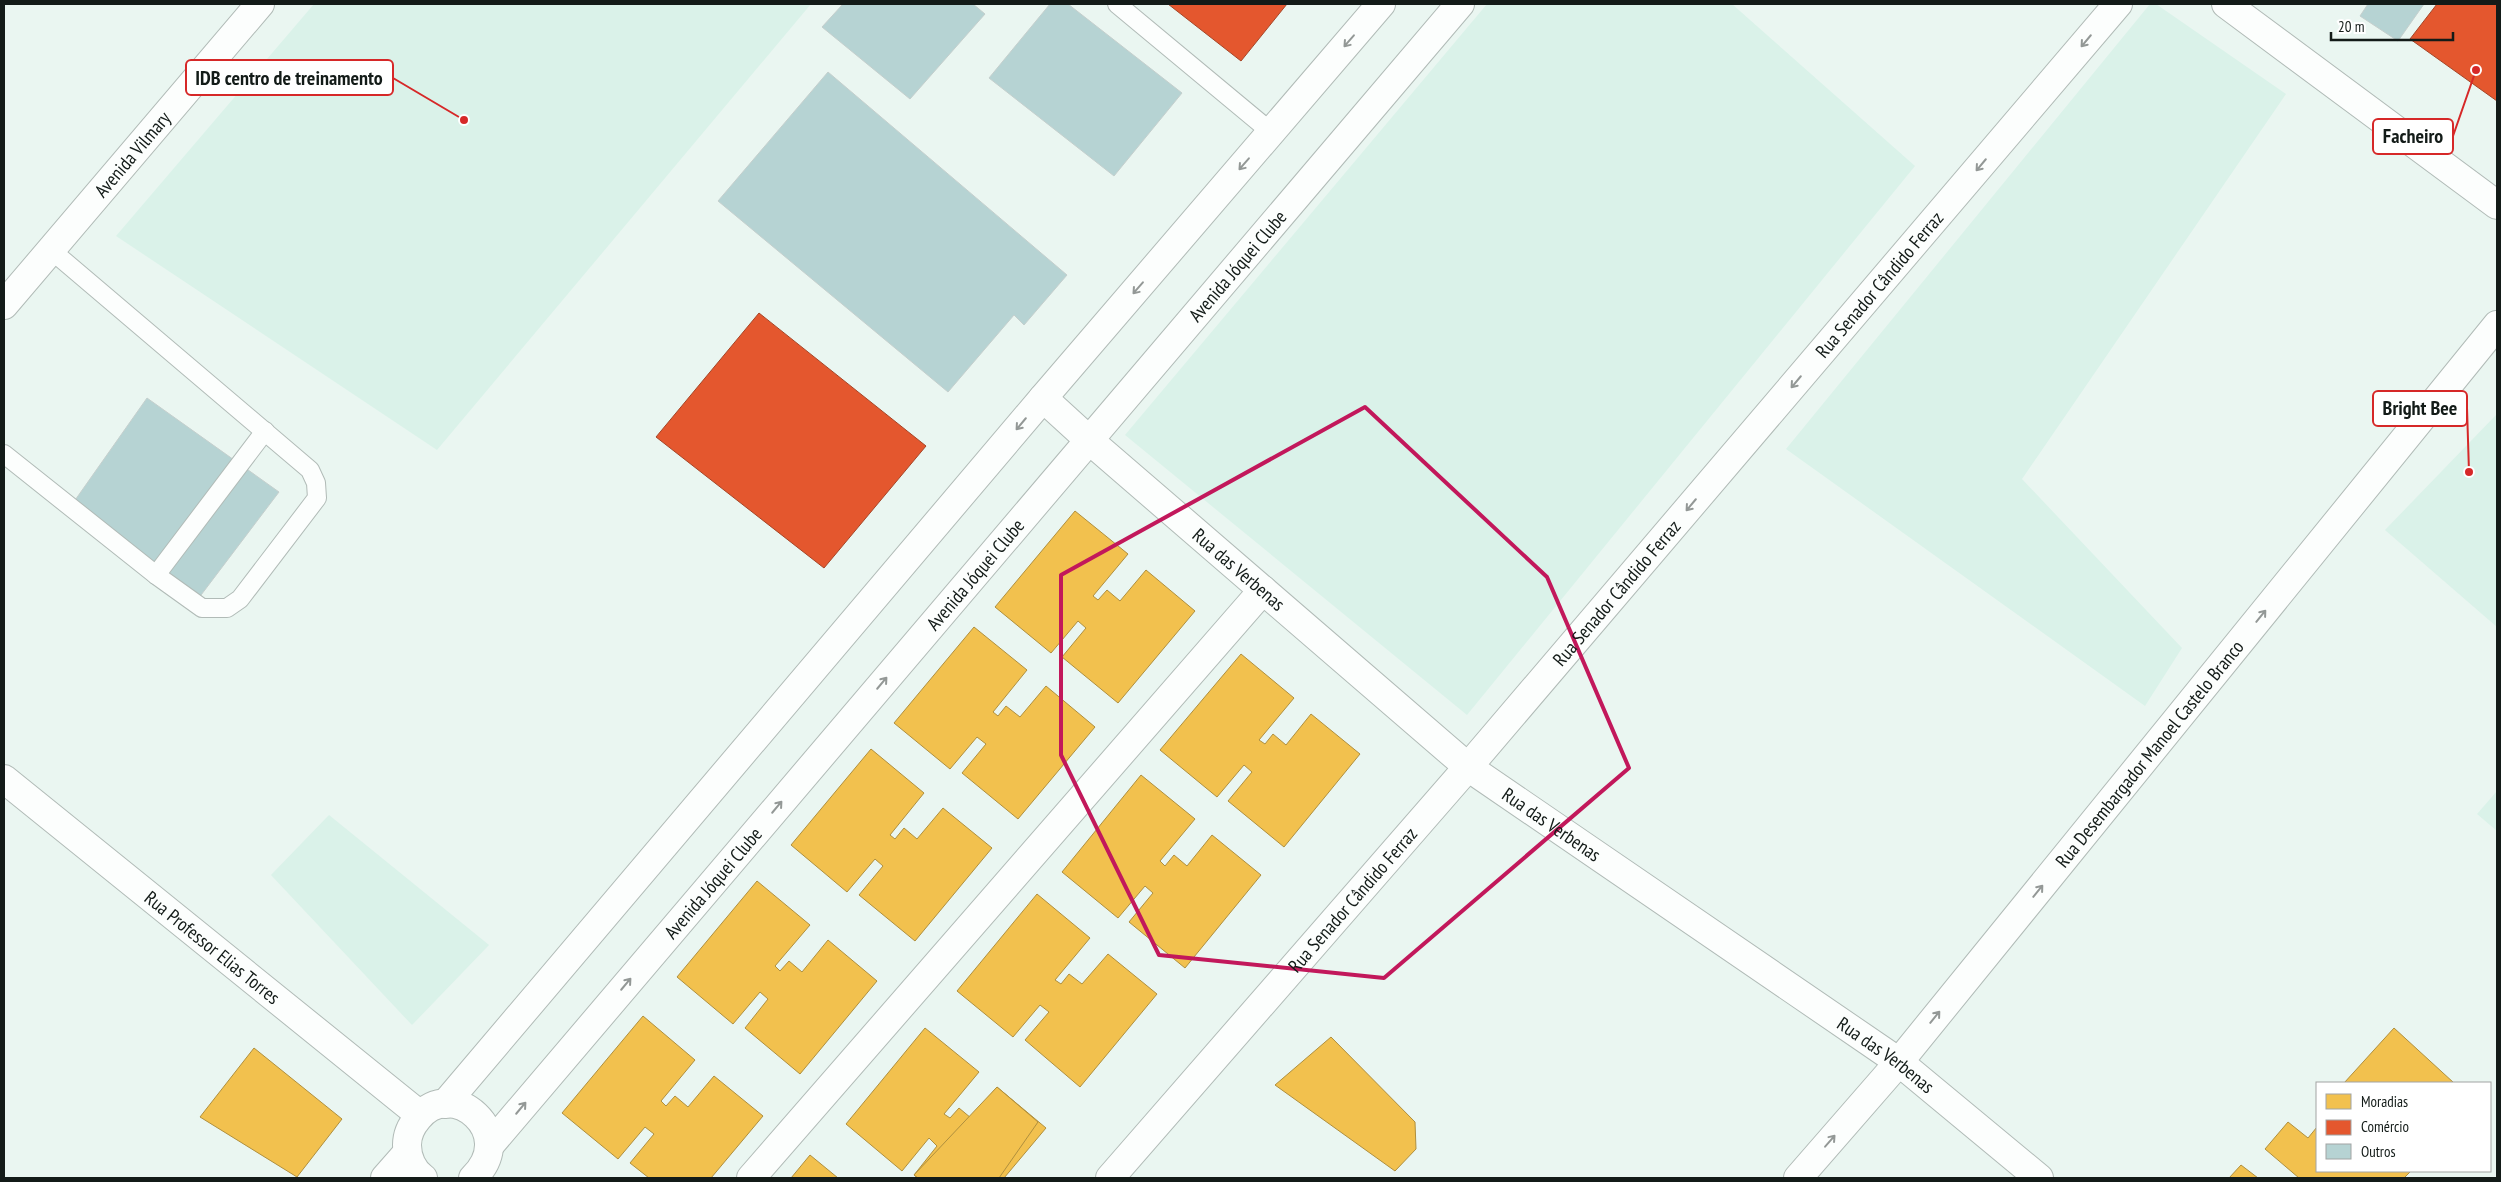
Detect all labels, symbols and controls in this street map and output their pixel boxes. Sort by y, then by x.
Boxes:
scale bar [2331,10,2454,42]
text: 20 m [2338,17,2364,36]
one-way arrow [1344,34,1355,47]
one-way arrow [2081,34,2092,47]
callout: IDB centro de treinamento [186,60,393,95]
text: IDB centro de treinamento [195,65,383,91]
street label: Avenida Vilmary [89,106,176,202]
callout: Facheiro [2373,119,2453,154]
text: Facheiro [2383,123,2443,149]
one-way arrow [1238,158,1249,171]
one-way arrow [1975,158,1987,171]
street label: Avenida Jóquei Clube [1183,205,1292,326]
street label: Rua Senador Cândido Ferraz [1810,206,1948,363]
one-way arrow [1132,281,1144,294]
one-way arrow [1791,375,1802,388]
callout: Bright Bee [2373,391,2467,426]
text: Bright Bee [2383,395,2457,421]
one-way arrow [1015,418,1026,431]
one-way arrow [1685,499,1697,512]
street label: Avenida Jóquei Clube [921,514,1029,635]
street label: Rua Senador Cândido Ferraz [1547,514,1686,671]
street label: Rua das Verbenas [1188,523,1290,616]
one-way arrow [2256,609,2267,622]
street label: Rua Desembargador Manoel Castelo Branco [2050,635,2249,872]
one-way arrow [876,677,887,690]
street label: Rua das Verbenas [1498,782,1606,866]
one-way arrow [771,801,782,814]
street label: Avenida Jóquei Clube [659,822,767,944]
street label: Rua Senador Cândido Ferraz [1283,822,1422,977]
one-way arrow [2032,885,2043,898]
street label: Rua Professor Elias Torres [140,886,285,1009]
one-way arrow [621,978,632,991]
street label: Rua das Verbenas [1833,1011,1939,1098]
one-way arrow [1930,1011,1941,1024]
legend [2316,1082,2491,1172]
text: Moradias [2361,1092,2408,1111]
one-way arrow [516,1102,527,1115]
text: Comércio [2361,1117,2409,1136]
one-way arrow [1825,1135,1836,1148]
text: Outros [2361,1142,2396,1161]

